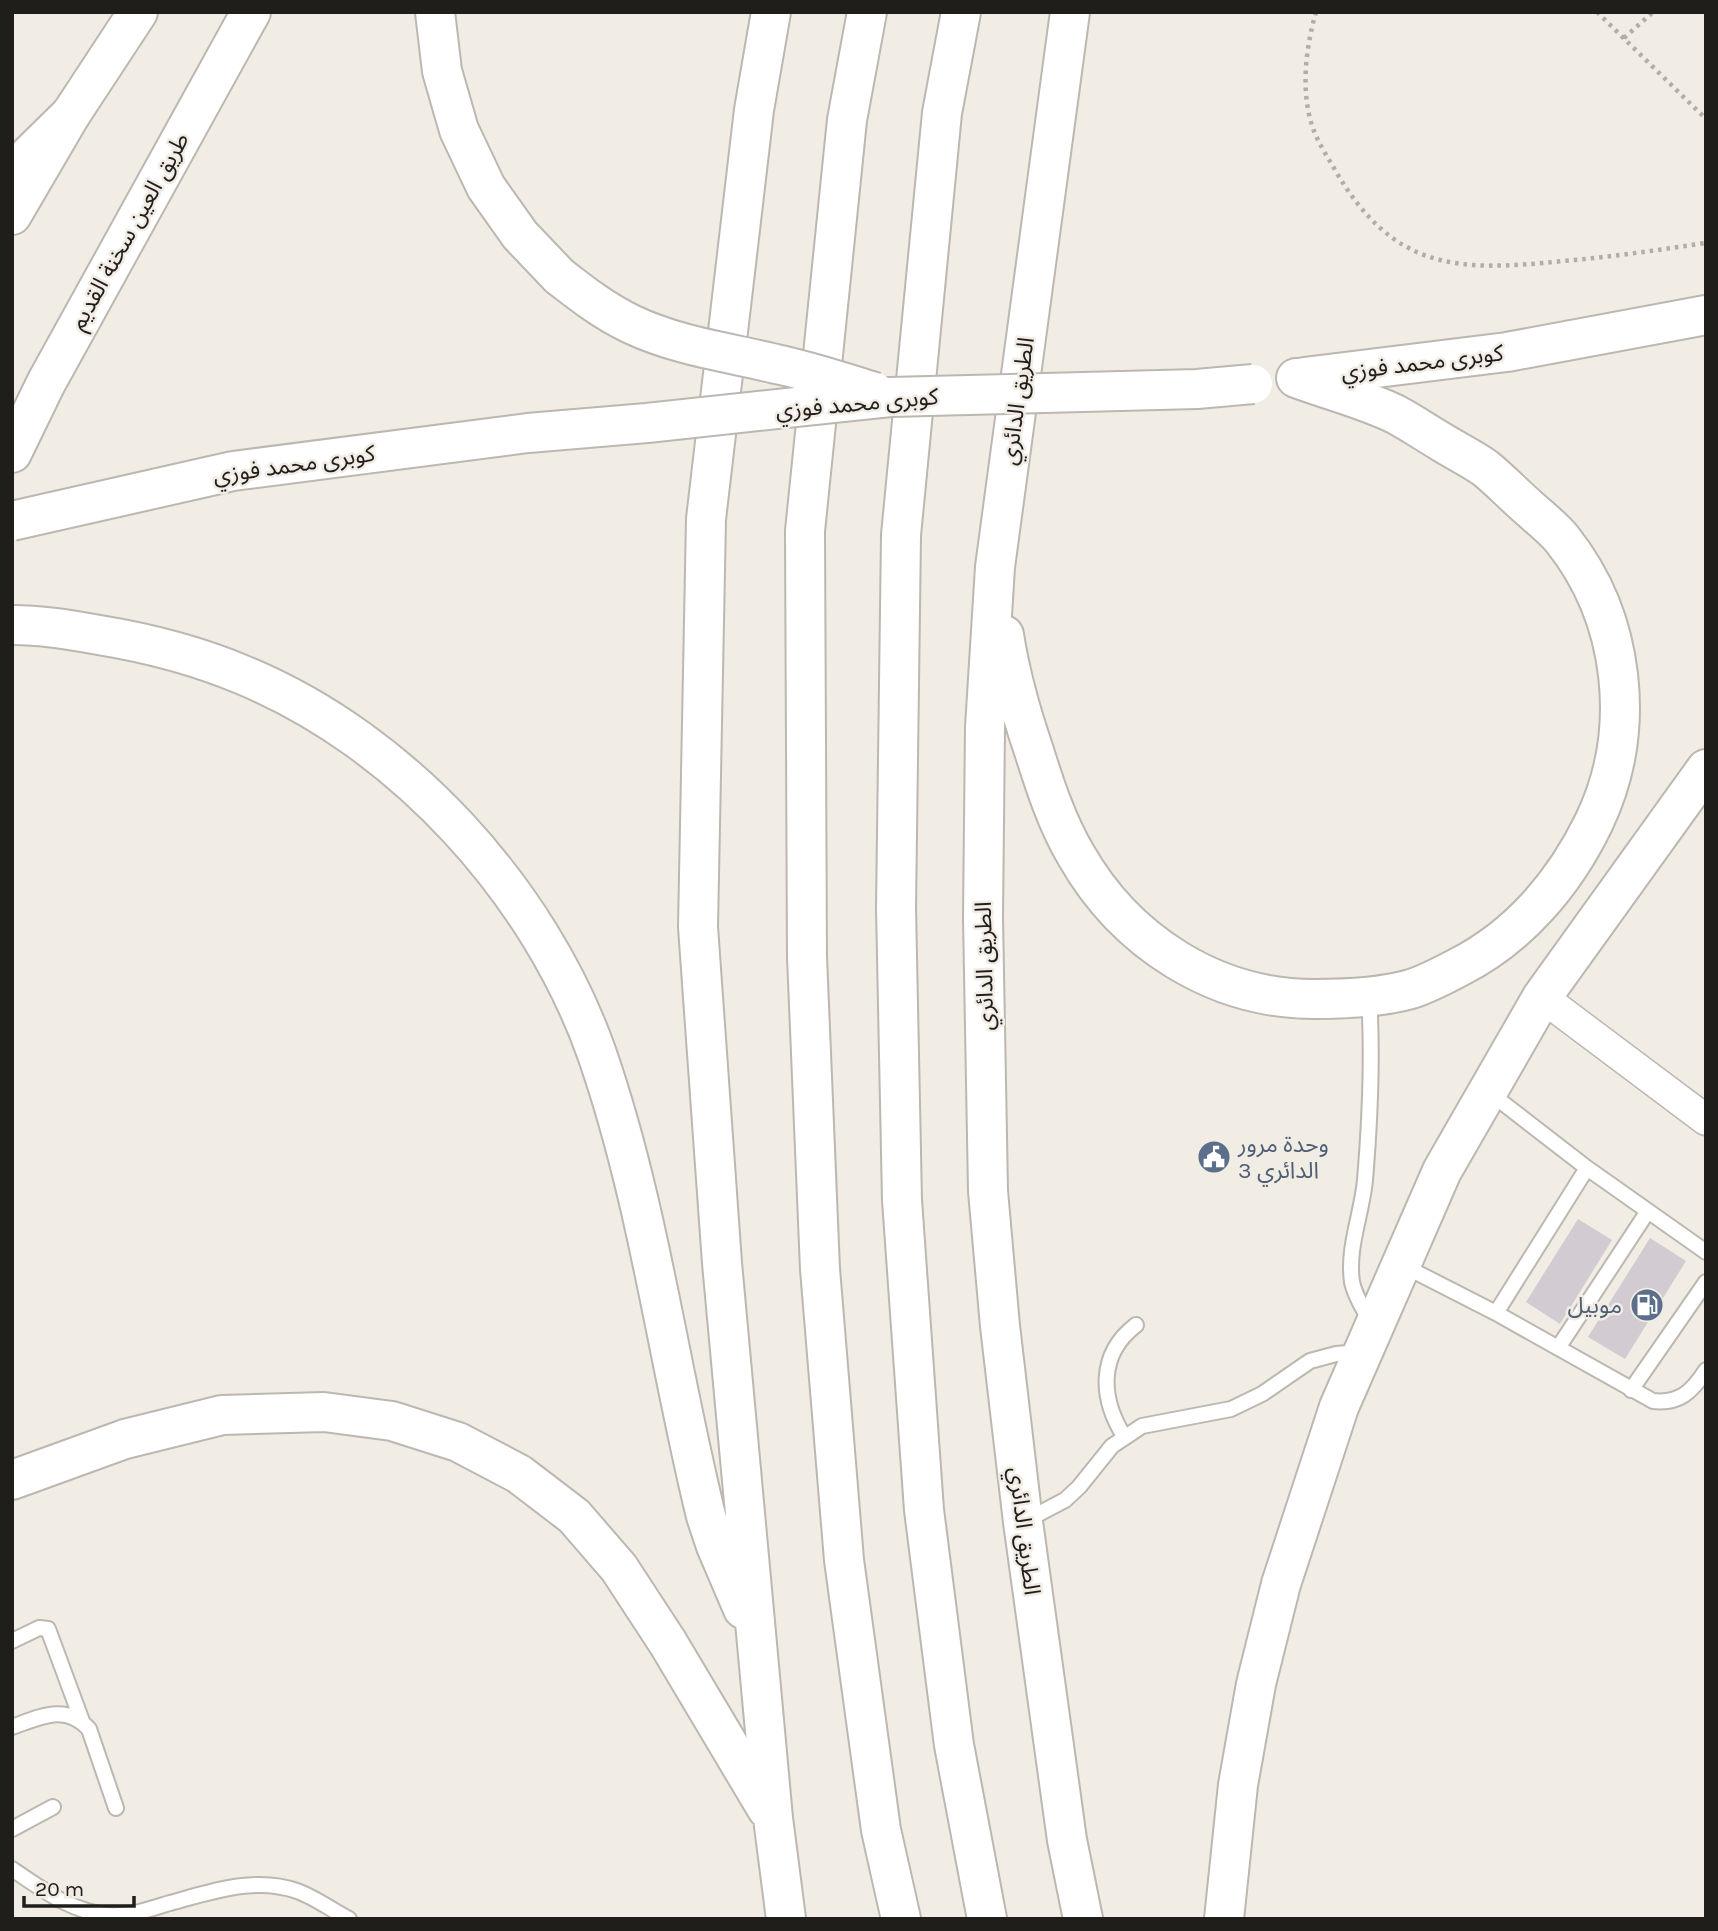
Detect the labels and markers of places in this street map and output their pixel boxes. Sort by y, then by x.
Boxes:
place label: وحدة مرور الدائري 3 [1237,1131,1329,1187]
public building icon: وحدة مرور الدائري 3 [1195,1138,1233,1176]
fuel station icon: موبيل [1628,1286,1666,1324]
place label: موبيل [1568,1292,1622,1319]

